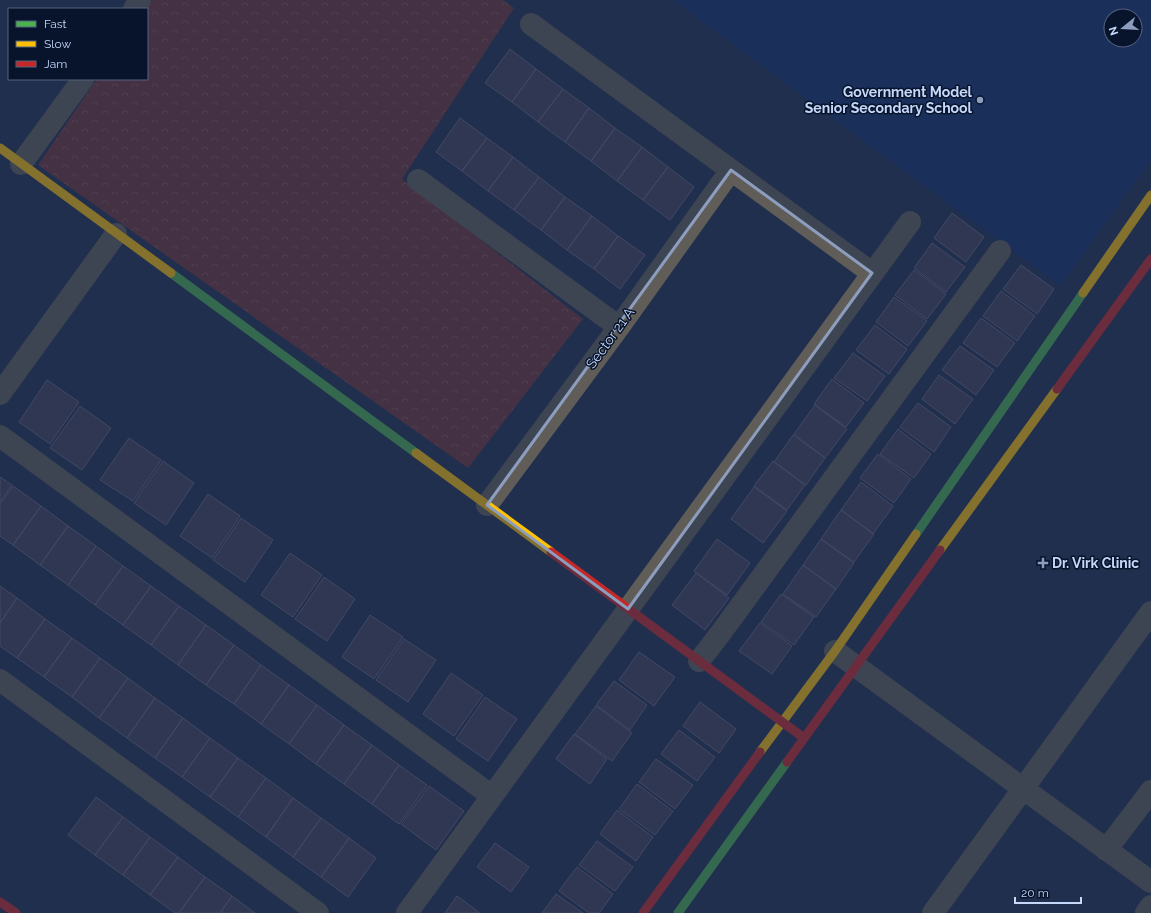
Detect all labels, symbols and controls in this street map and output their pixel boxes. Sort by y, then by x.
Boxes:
legend [8,8,148,80]
north arrow [1103,8,1143,48]
text: Fast [44,17,67,31]
text: N [1106,25,1121,37]
text: Slow [44,37,71,51]
text: Jam [44,57,67,71]
place label: Government Model Senior Secondary School [805,84,973,116]
marker: Government Model Senior Secondary School [975,95,985,105]
street label: Sector 21 A [583,304,638,372]
place label: Dr. Virk Clinic [1052,555,1139,571]
marker: Dr. Virk Clinic [1037,557,1049,569]
scale bar [1015,879,1081,905]
text: 20 m [1021,886,1049,900]

